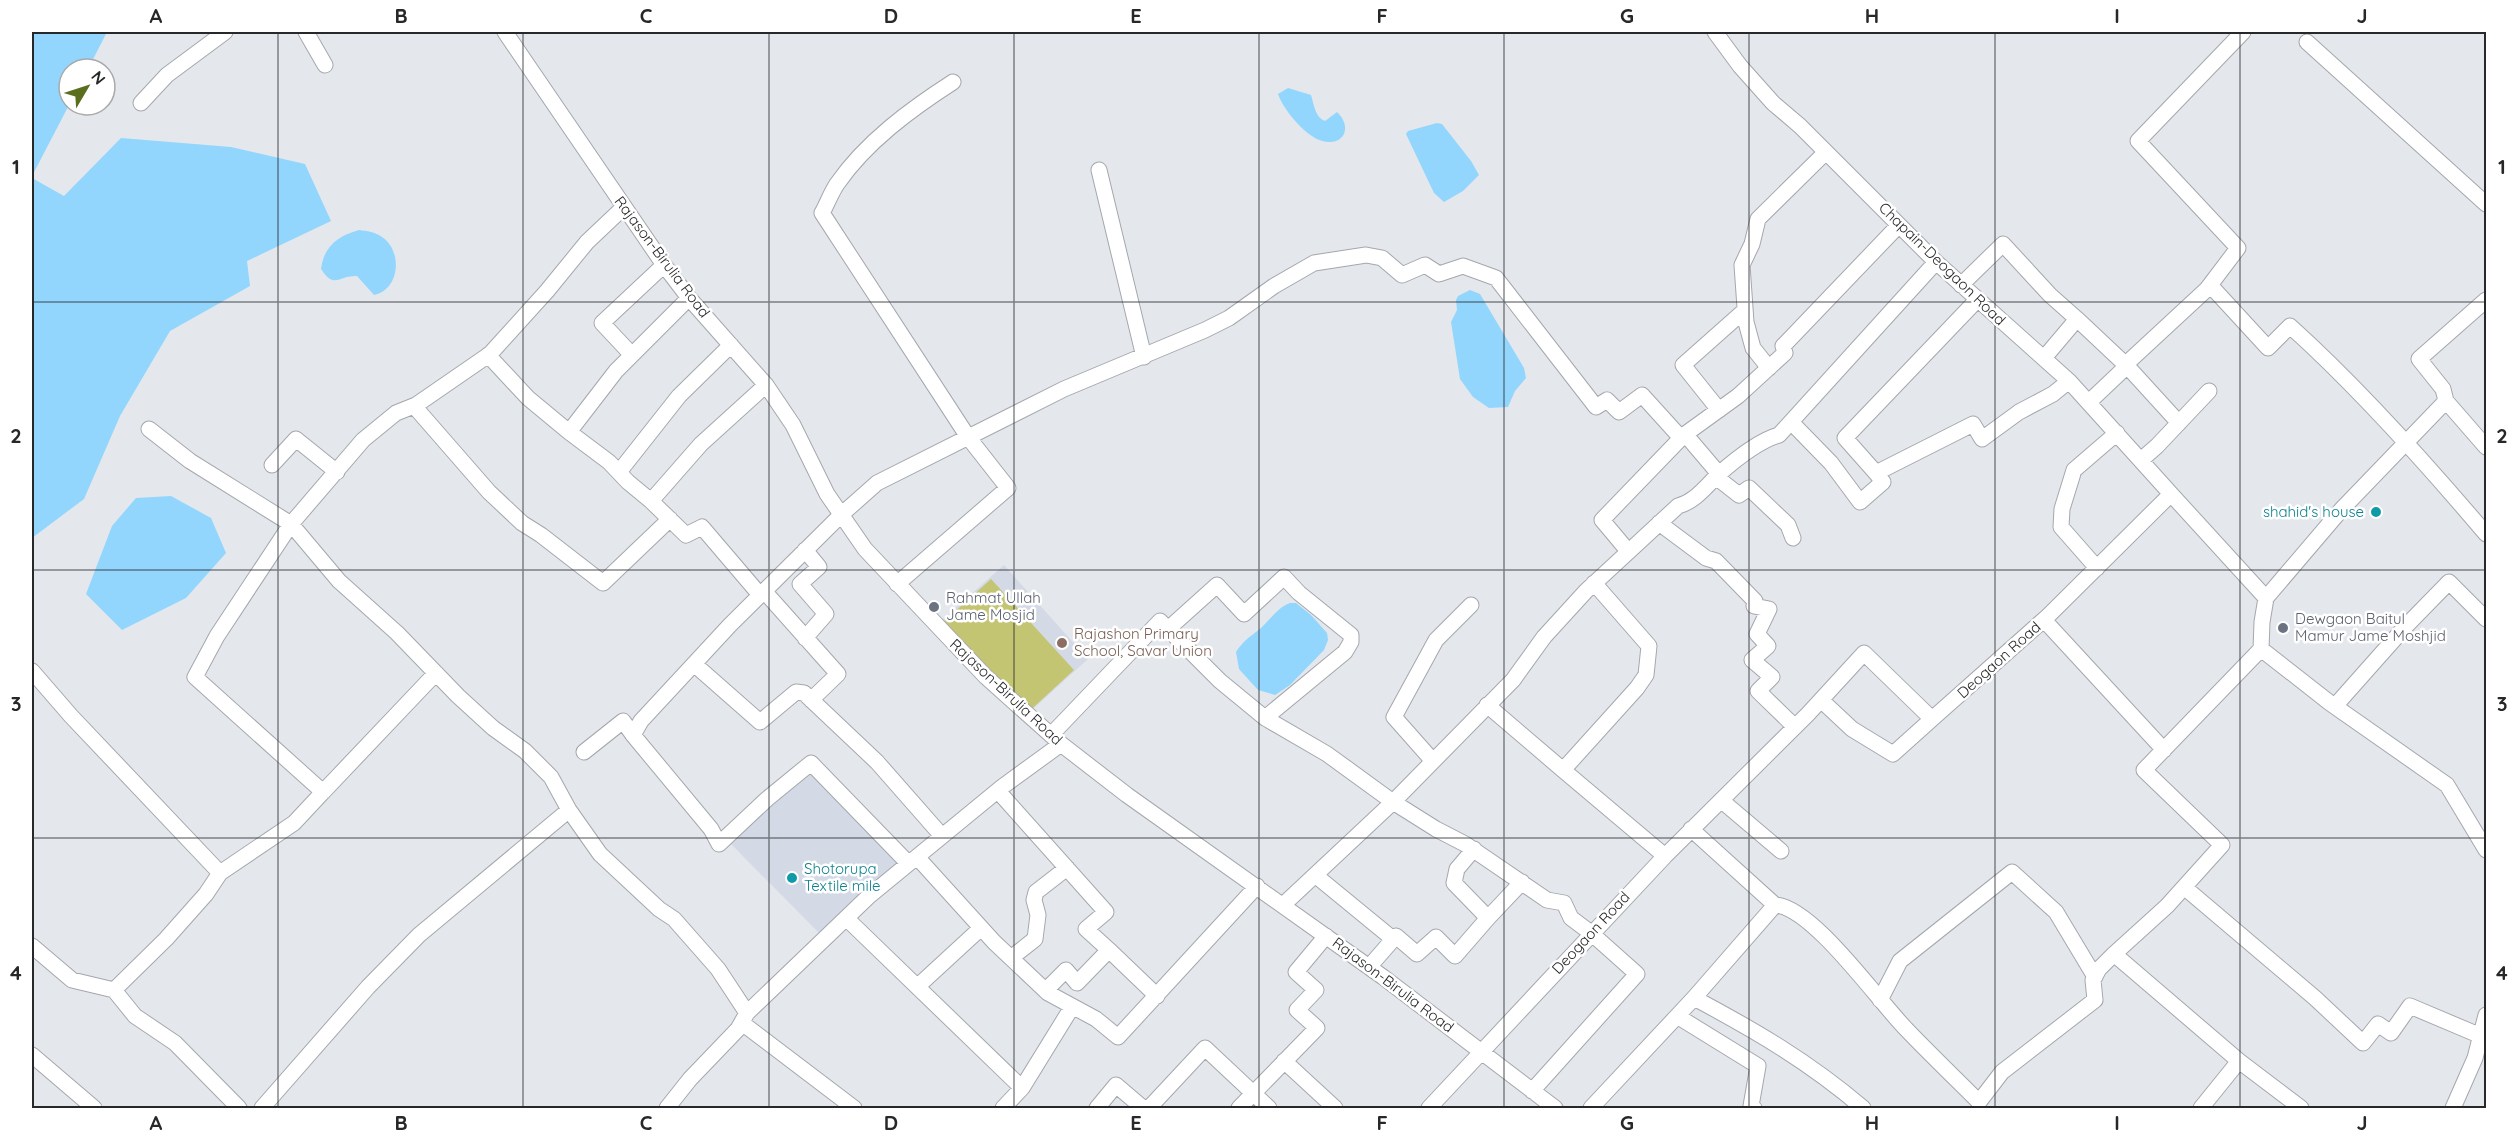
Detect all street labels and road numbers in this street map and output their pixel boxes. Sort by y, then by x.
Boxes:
street label: Rajason-Birulia Road [610,192,714,321]
street label: Chapain-Deogaon Road [1875,198,2010,329]
street label: Deogaon Road [1953,617,2044,702]
street label: Rajason-Birulia Road [946,634,1067,749]
street label: Deogaon Road [1548,887,1634,978]
street label: Rajason-Birulia Road [1329,933,1458,1037]

